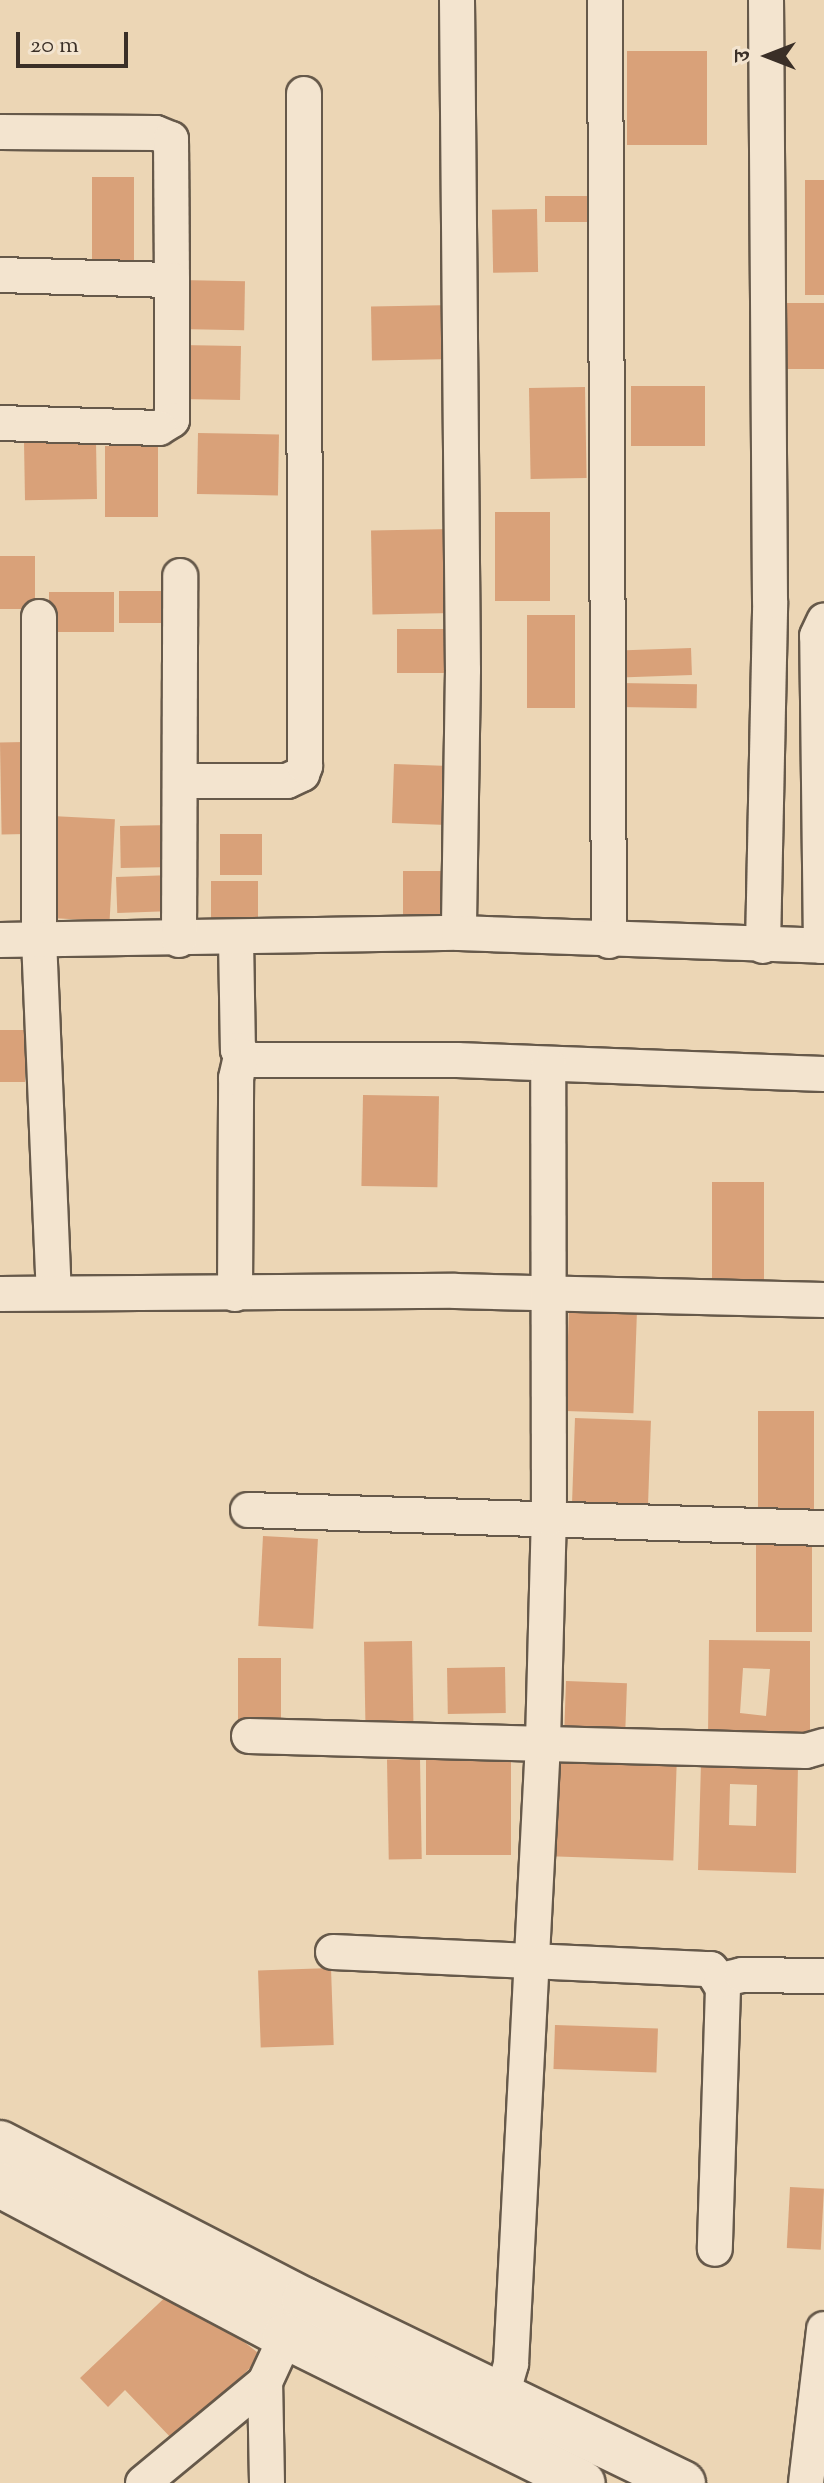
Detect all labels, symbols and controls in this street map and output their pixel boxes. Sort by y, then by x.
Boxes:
scale bar [20,16,132,66]
north arrow [728,16,808,96]
text: 20 m [30,29,79,63]
text: उ [728,50,760,62]

